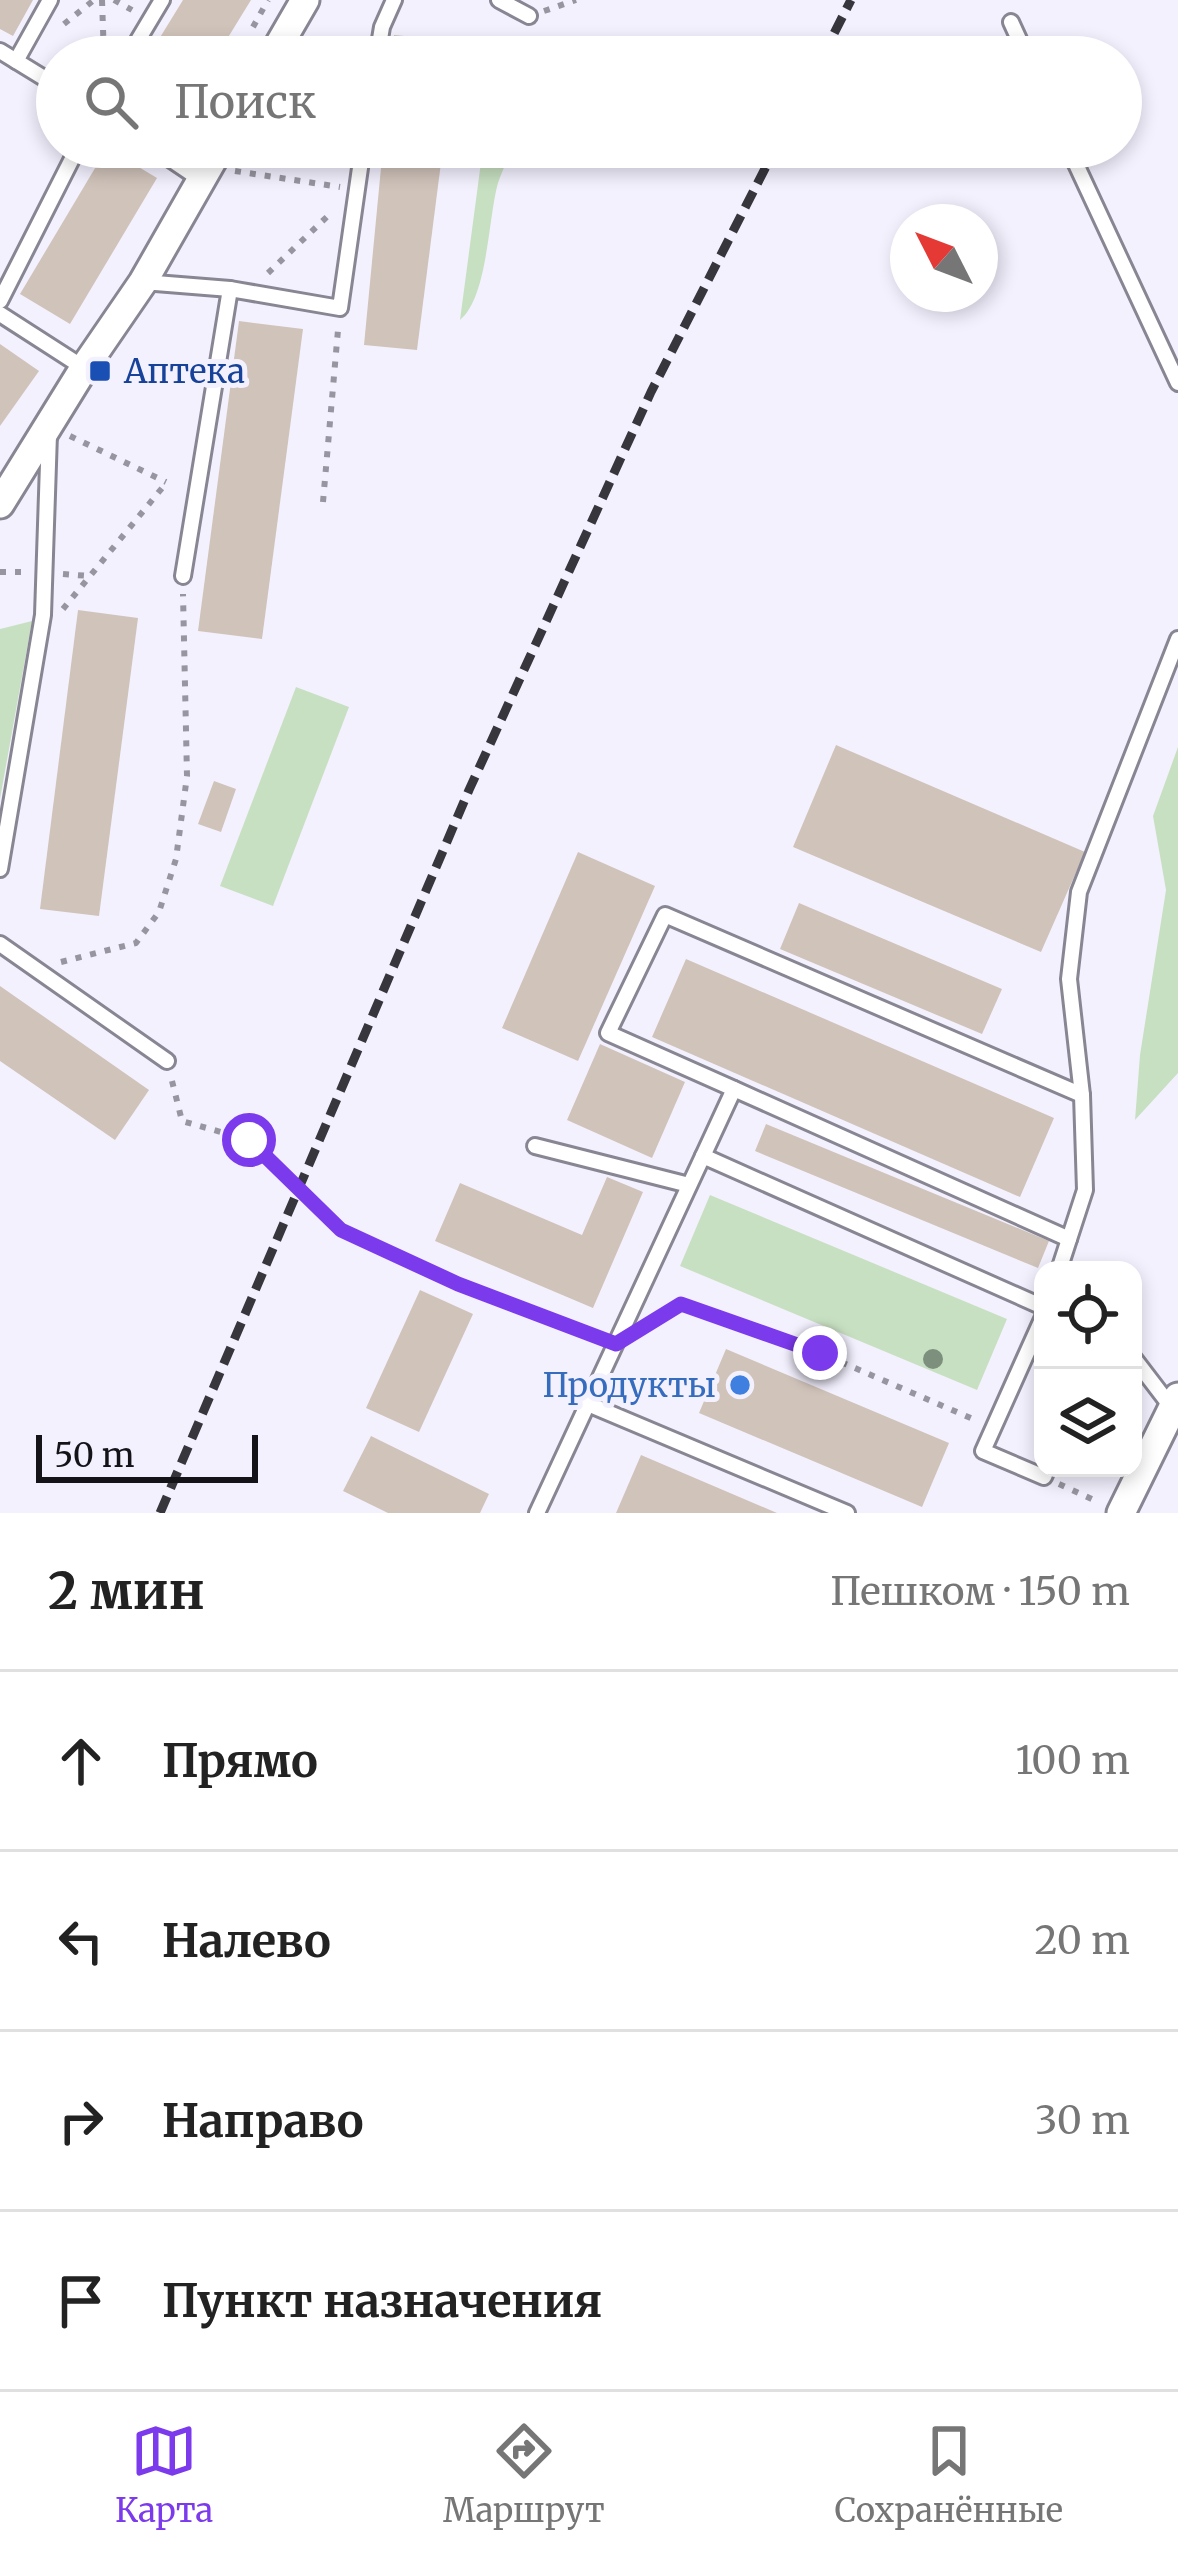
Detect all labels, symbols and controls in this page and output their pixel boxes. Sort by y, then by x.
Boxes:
search box [36,36,1142,168]
icon: search [78,69,144,135]
text: Поиск [174,74,316,130]
north arrow [890,204,998,312]
place label: Аптека [123,351,245,392]
marker: Аптека [87,358,113,384]
route start [222,1113,276,1167]
map controls [1034,1261,1142,1477]
button: locate [1034,1261,1142,1369]
route end [793,1326,847,1380]
place label: Продукты [542,1365,716,1406]
button: layers [1034,1369,1142,1477]
marker: Продукты [727,1372,753,1398]
scale bar [36,1429,258,1482]
text: 50 m [54,1435,135,1476]
text: 2 мин [48,1559,205,1623]
text: Пешком · 150 m [830,1567,1130,1616]
icon: ahead [48,1728,114,1794]
text: Прямо [162,1733,318,1789]
text: 100 m [1015,1736,1130,1785]
icon: left [48,1908,114,1974]
text: Налево [162,1913,331,1969]
text: 20 m [1035,1916,1130,1965]
icon: right [48,2088,114,2154]
text: Направо [162,2093,364,2149]
text: 30 m [1035,2096,1130,2145]
icon: arrive [48,2268,114,2334]
text: Пункт назначения [162,2273,602,2329]
tab: Карта [115,2418,213,2531]
tab: Маршрут [443,2418,605,2531]
tab: Сохранённые [835,2418,1063,2531]

